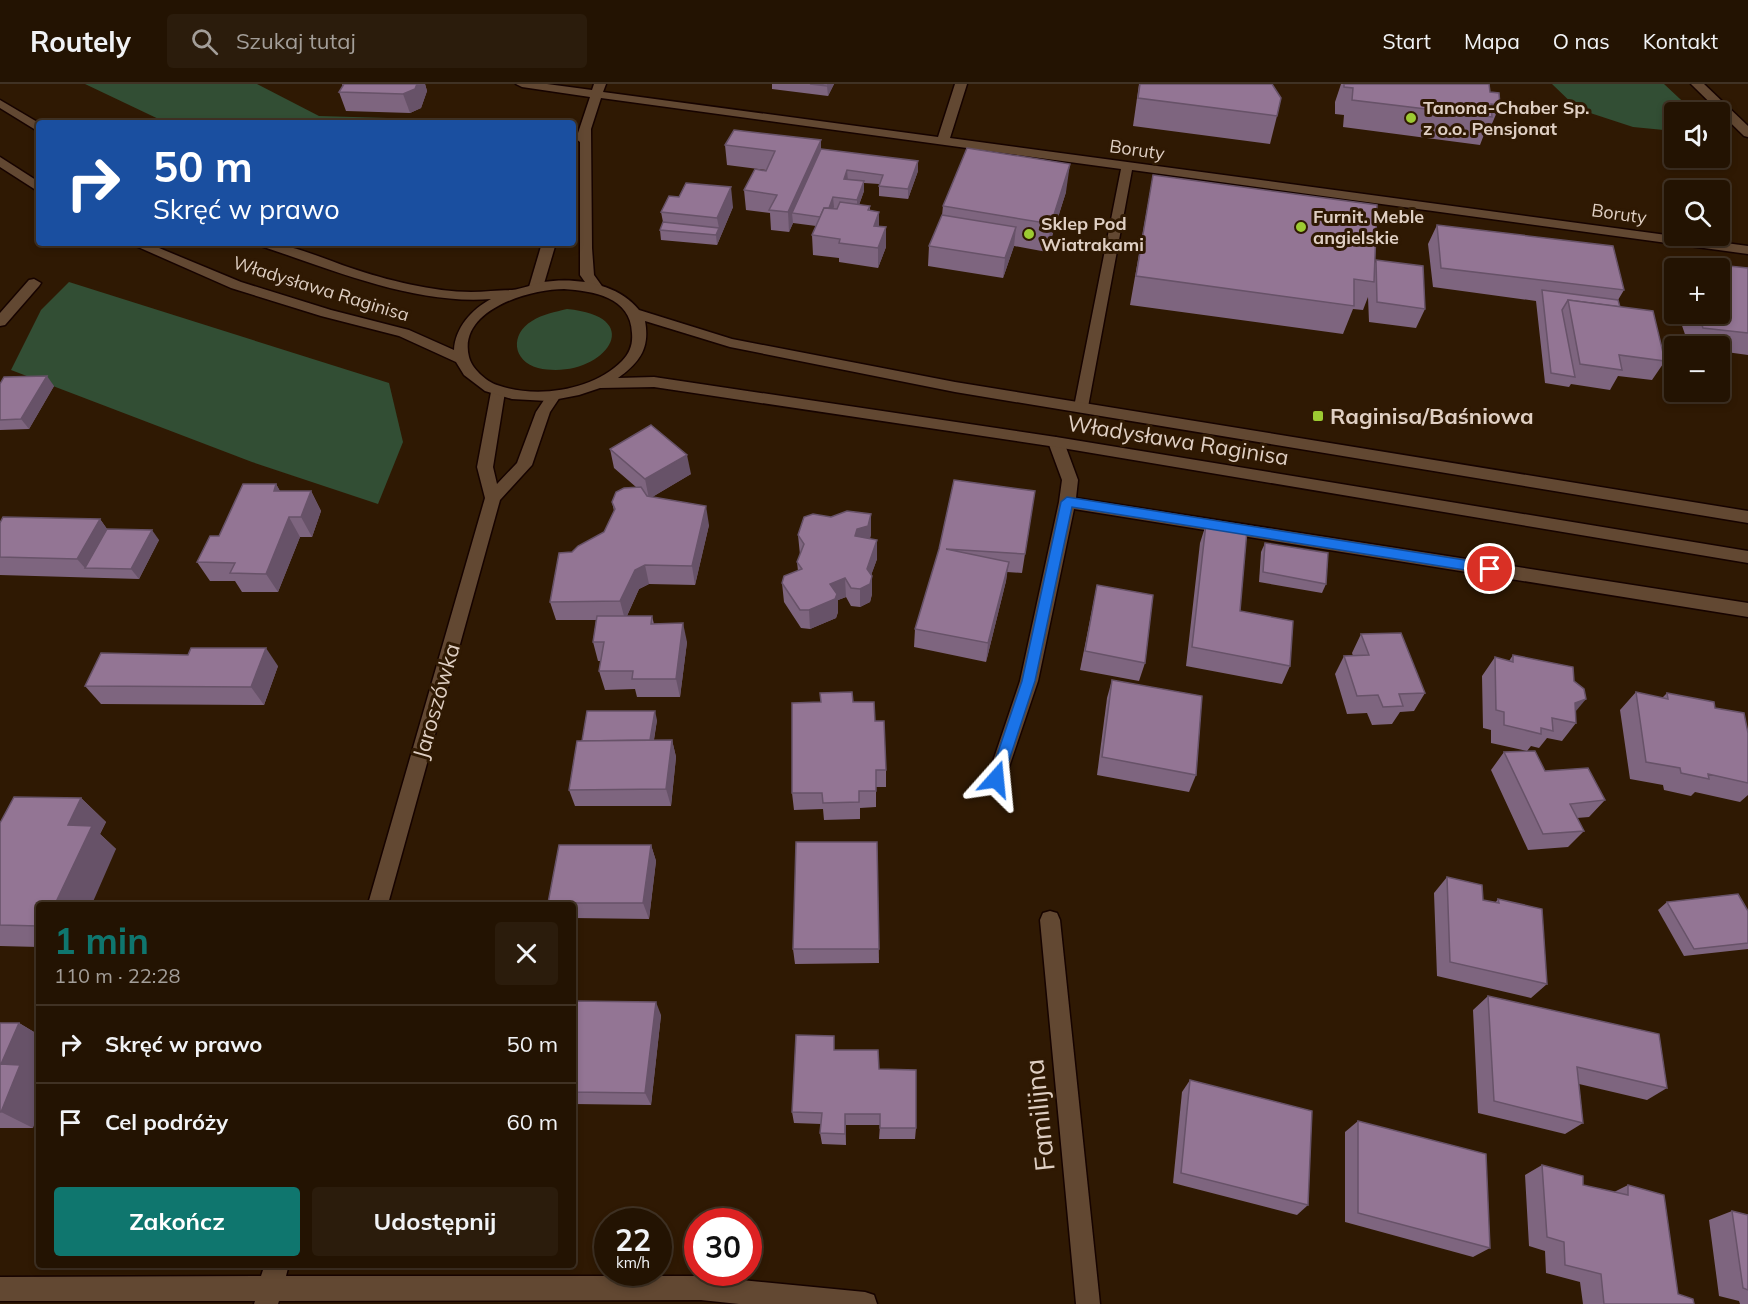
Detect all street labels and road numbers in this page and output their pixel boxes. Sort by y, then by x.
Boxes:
street label: Boruty [1108,134,1167,165]
street label: Boruty [1590,198,1649,229]
street label: Władysława Raginisa [230,251,412,326]
street label: Władysława Raginisa [1065,409,1291,471]
street label: Jaroszówka [406,640,466,762]
street label: Familijna [1016,1057,1062,1173]

